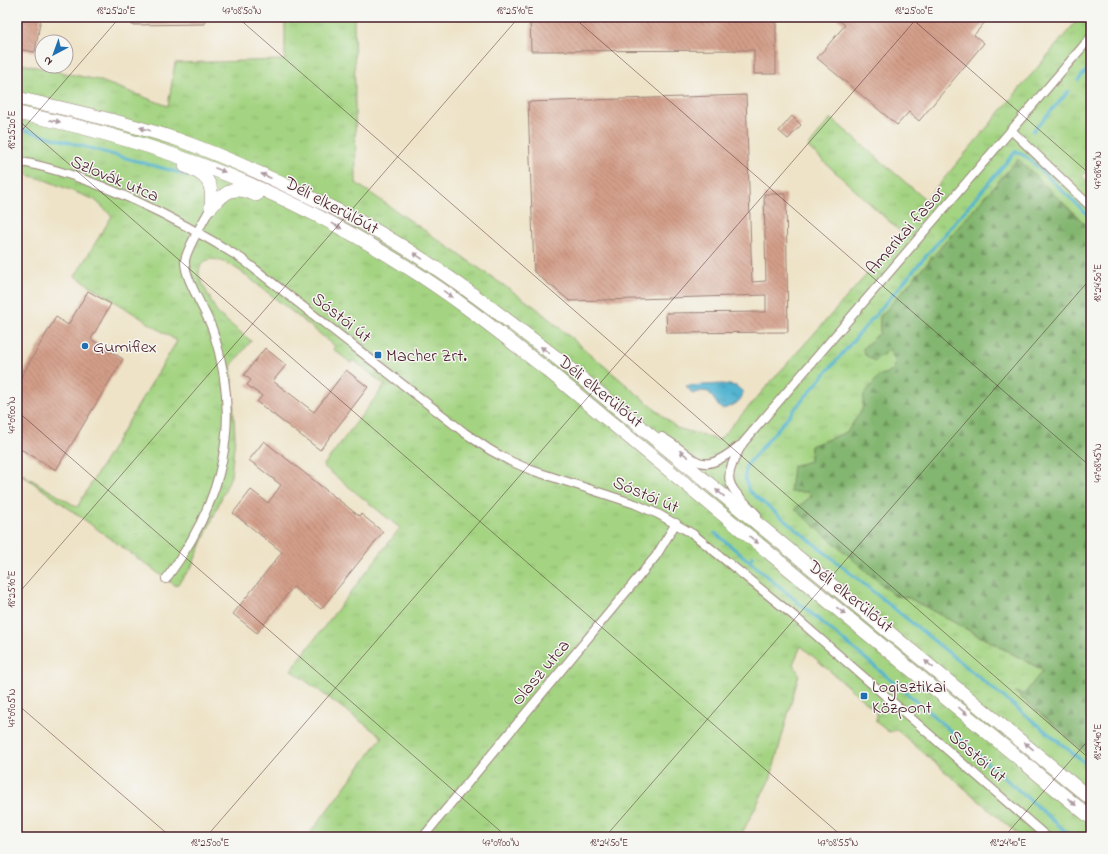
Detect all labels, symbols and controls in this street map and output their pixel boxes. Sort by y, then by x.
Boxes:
text: 18°25'20"E [96,4,136,19]
text: 47°08'50"N [222,4,262,19]
text: 18°25'10"E [496,4,534,19]
text: 18°25'00"E [895,4,933,19]
north arrow [34,34,74,74]
text: N [40,52,56,69]
text: 18°25'20"E [5,110,20,150]
one-way arrow [49,118,61,124]
one-way arrow [138,126,150,132]
street label: Szlovák utca [66,150,163,210]
text: 47°08'40"N [1091,151,1106,189]
one-way arrow [214,168,226,174]
street label: Déli elkerülőút [278,171,383,243]
one-way arrow [260,173,271,179]
street label: Amerikai fasor [861,181,952,281]
one-way arrow [331,222,343,229]
one-way arrow [412,252,423,260]
text: 18°24'50"E [1091,264,1106,302]
street label: Sóstói út [305,287,376,350]
one-way arrow [443,290,453,298]
place label: Gumiflex [93,335,157,361]
marker: Gumiflex [80,341,90,351]
place label: Macher Zrt. [386,344,467,370]
one-way arrow [540,346,550,354]
street label: Déli elkerülőút [551,349,648,435]
marker: Macher Zrt. [373,350,383,360]
text: 47°09'00"N [5,396,20,434]
text: 47°08'45"N [1091,443,1106,482]
one-way arrow [679,450,690,459]
street label: Sóstói út [608,470,682,521]
one-way arrow [715,488,725,497]
one-way arrow [749,535,759,544]
street label: Déli elkerülőút [801,554,898,640]
text: 18°25'10"E [5,570,20,608]
one-way arrow [836,607,846,616]
street label: Olasz utca [506,634,577,712]
one-way arrow [923,660,934,668]
place label: Logisztikai Központ [872,675,946,722]
text: 47°09'05"N [5,689,20,727]
marker: Logisztikai Központ [859,691,869,701]
one-way arrow [958,707,968,716]
text: 18°24'40"E [1091,724,1106,760]
street label: Sóstói út [942,725,1011,790]
one-way arrow [1024,742,1035,751]
one-way arrow [1067,797,1077,807]
text: 18°25'00"E [191,836,229,851]
text: 47°09'00"N [482,836,520,851]
text: 18°24'50"E [590,836,628,851]
text: 47°08'55"N [818,836,859,851]
text: 18°24'40"E [990,836,1026,851]

